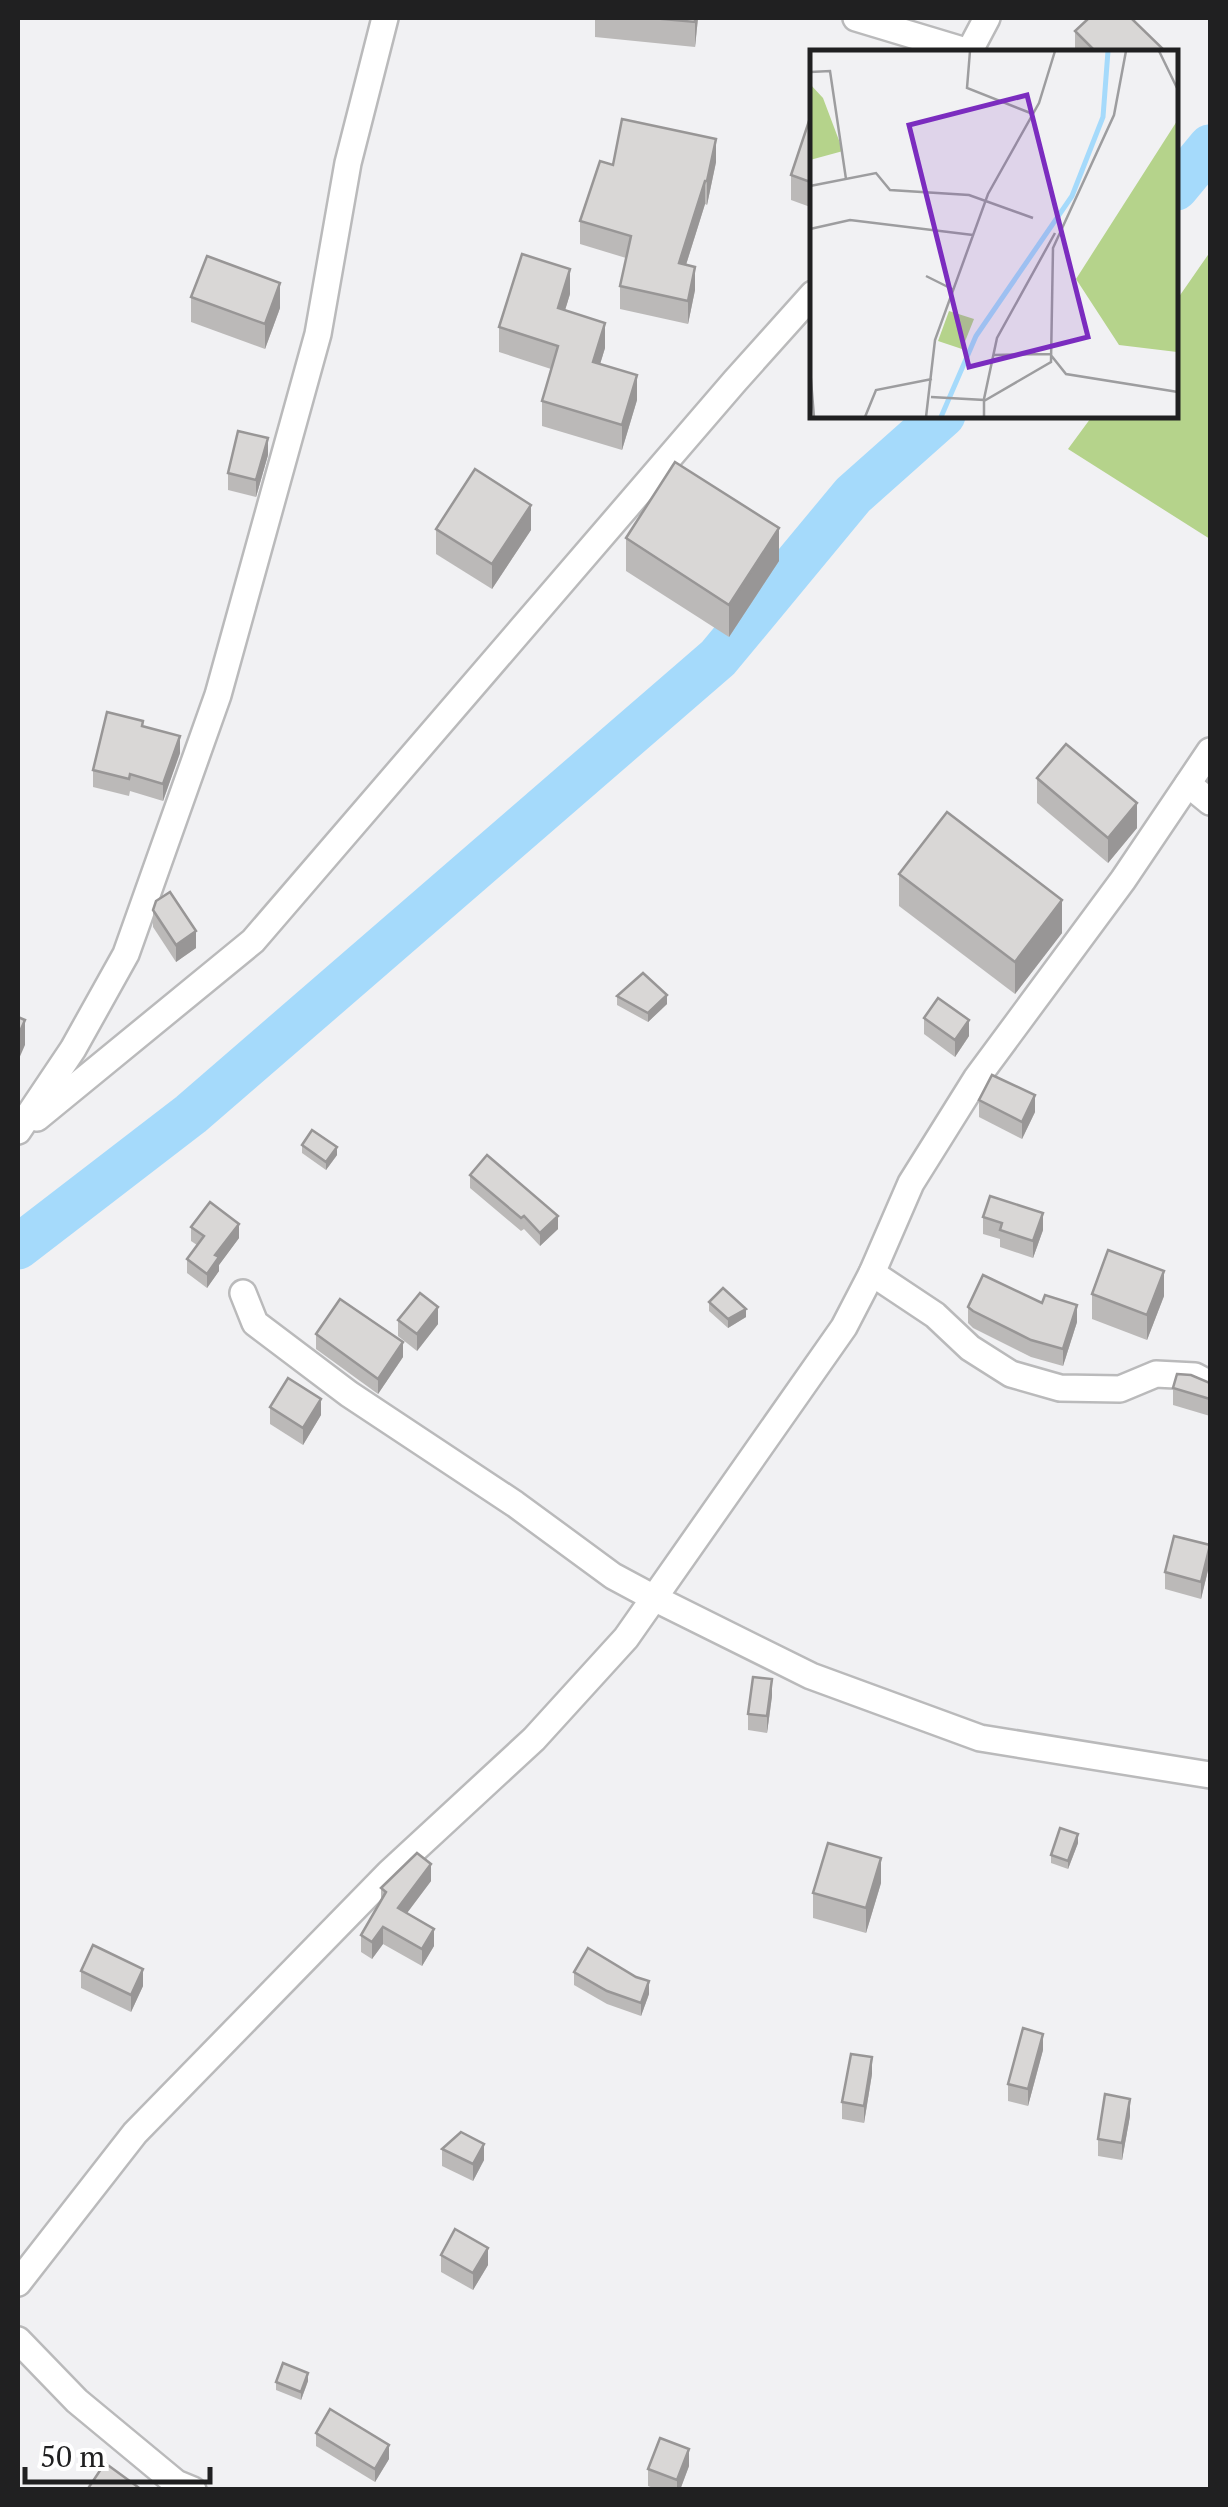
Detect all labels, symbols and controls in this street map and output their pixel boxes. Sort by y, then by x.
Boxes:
inset map [810,50,1178,418]
scale bar [25,2422,210,2484]
text: 50 m [40,2436,105,2476]

